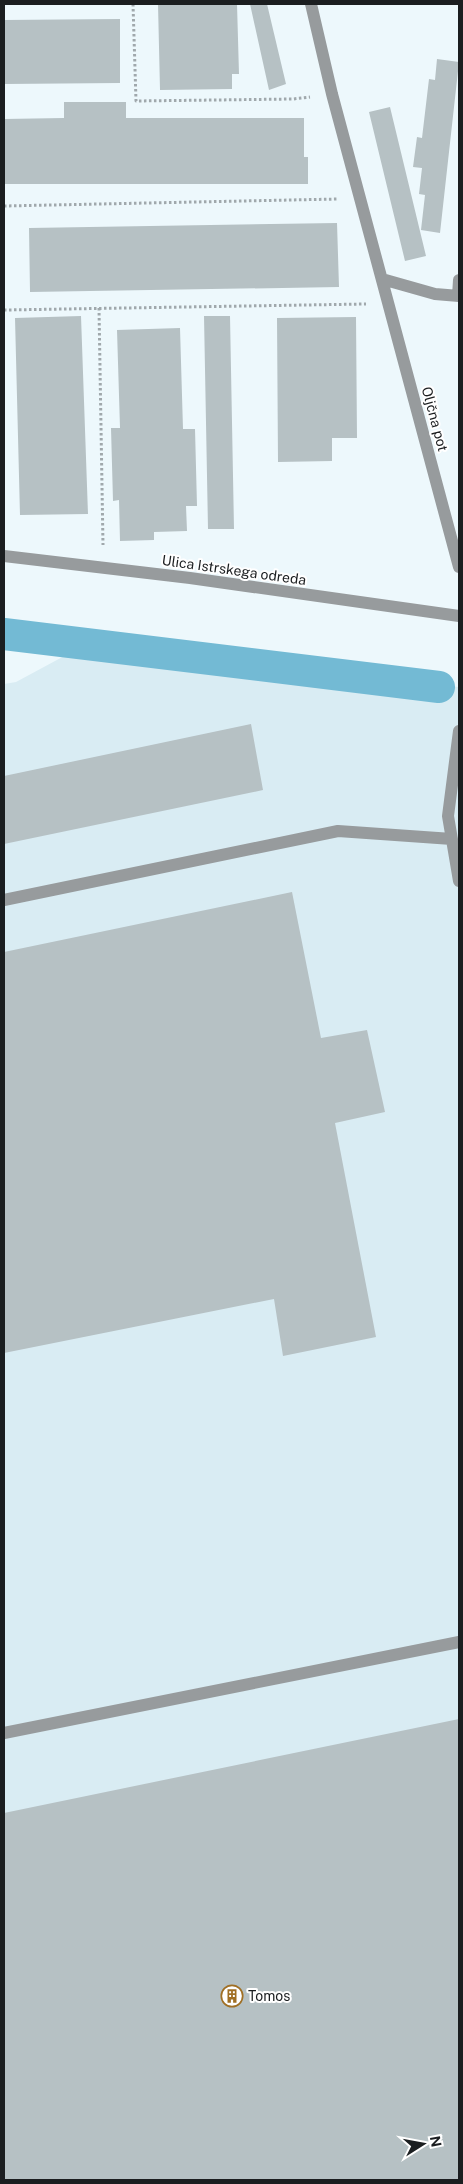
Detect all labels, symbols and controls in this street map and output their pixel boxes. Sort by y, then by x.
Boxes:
street label: Oljčna pot [419,385,451,453]
street label: Ulica Istrskega odreda [161,552,307,588]
building icon: Tomos [220,1984,244,2008]
place label: Tomos [248,1988,290,2004]
north arrow [398,2119,448,2169]
text: N [427,2135,445,2148]

